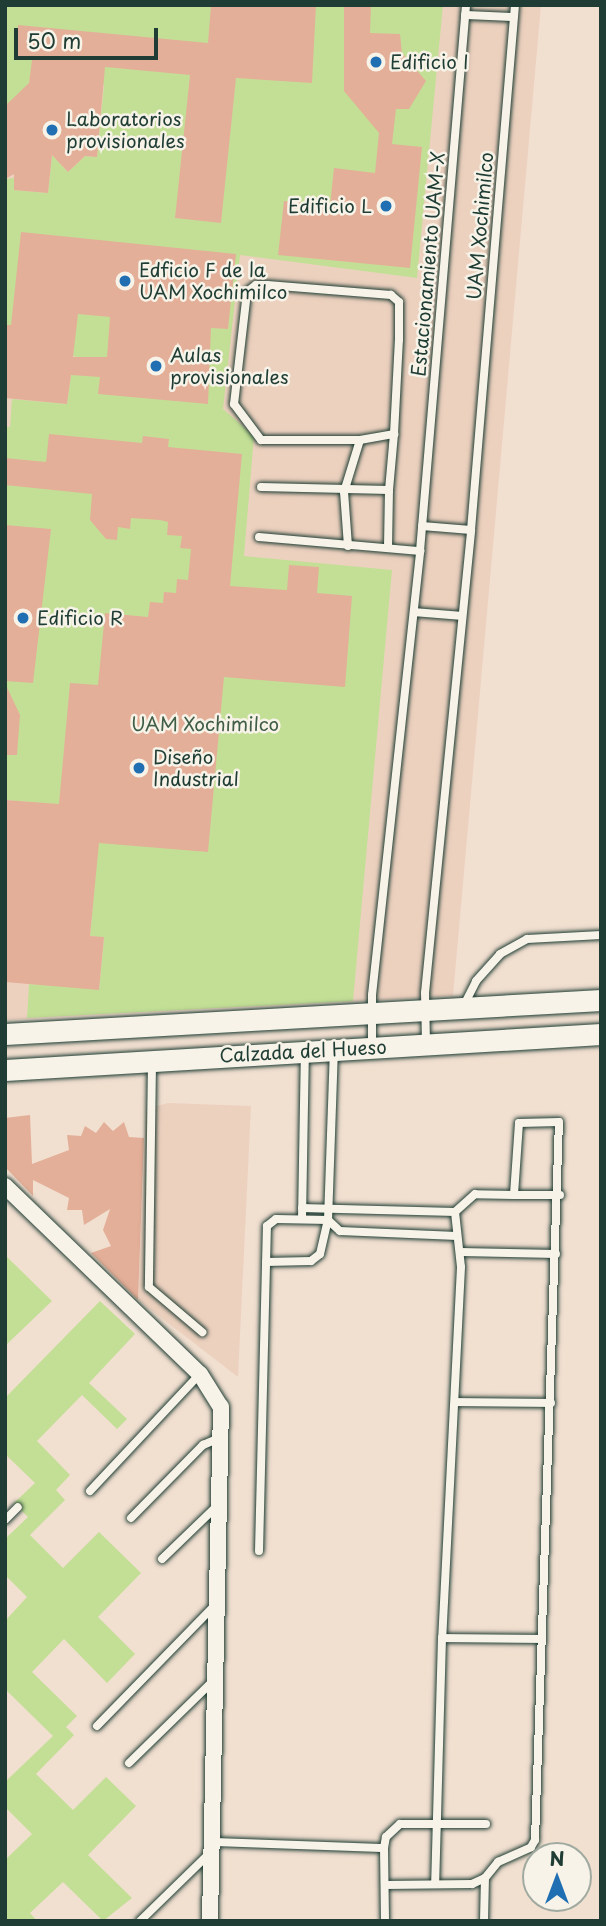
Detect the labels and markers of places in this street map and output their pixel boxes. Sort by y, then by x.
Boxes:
place label: Edificio I [390,51,469,73]
marker: Edificio I [368,54,384,70]
place label: Laboratorios provisionales [66,108,185,152]
marker: Laboratorios provisionales [44,122,60,138]
place label: Edificio L [288,195,372,217]
marker: Edificio L [378,198,394,214]
place label: Edficio F de la UAM Xochimilco [139,259,287,303]
marker: Edficio F de la UAM Xochimilco [117,273,133,289]
place label: Aulas provisionales [170,344,289,388]
marker: Aulas provisionales [148,358,164,374]
place label: Edificio R [37,607,124,629]
marker: Edificio R [15,610,31,626]
place label: Diseño Industrial [153,746,239,790]
marker: Diseño Industrial [131,760,147,776]

